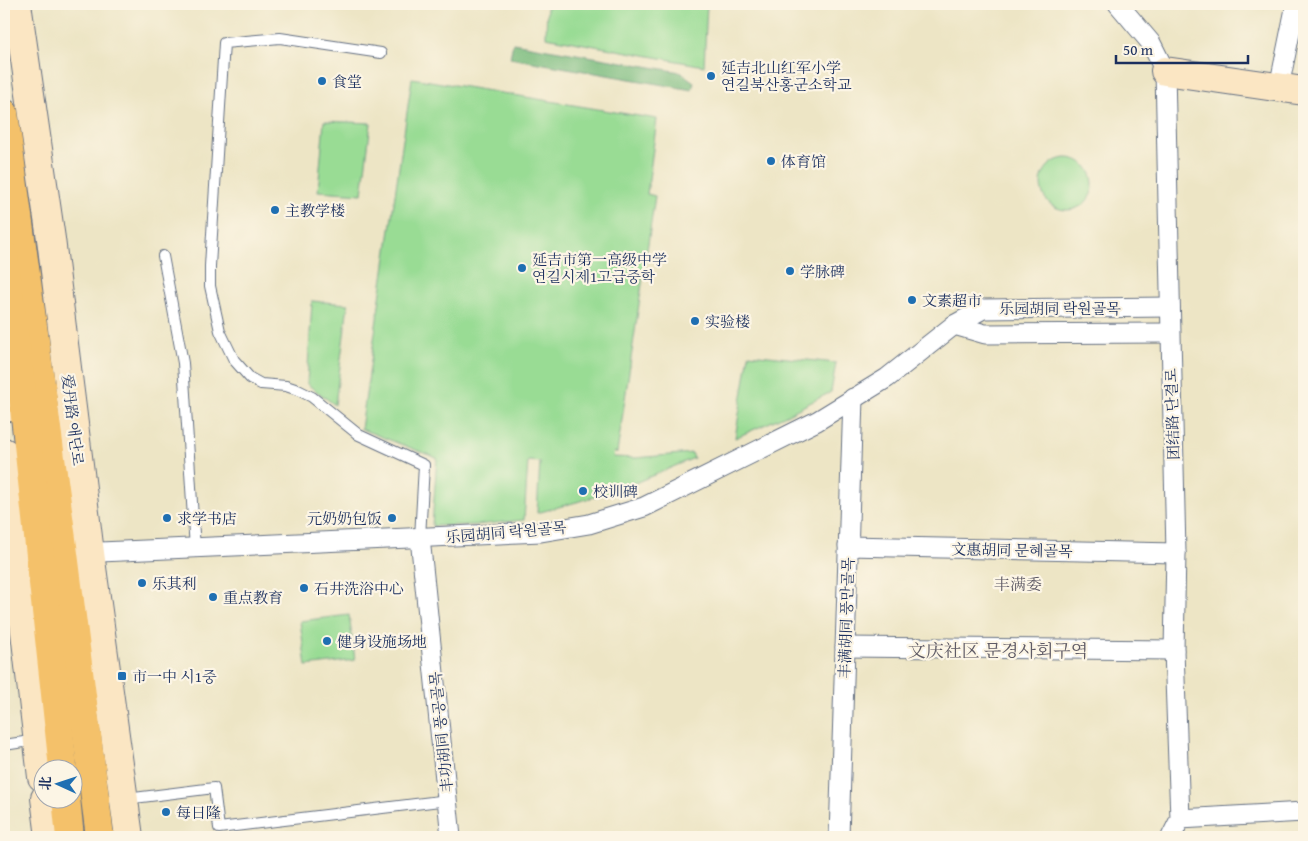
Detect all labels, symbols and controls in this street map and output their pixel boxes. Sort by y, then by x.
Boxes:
scale bar [1116,32,1248,64]
text: 50 m [1123,39,1154,60]
place label: 延吉北山红军小学 연길북산홍군소학교 [721,57,852,95]
marker: 延吉北山红军小学 연길북산홍군소학교 [705,70,717,82]
place label: 食堂 [332,71,362,92]
marker: 食堂 [316,75,328,87]
place label: 体育馆 [781,151,826,172]
marker: 体育馆 [765,155,777,167]
place label: 主教学楼 [285,200,345,221]
marker: 主教学楼 [269,204,281,216]
place label: 延吉市第一高级中学 연길시제1고급중학 [532,249,667,287]
place label: 学脉碑 [800,261,845,282]
marker: 延吉市第一高级中学 연길시제1고급중학 [516,262,528,274]
marker: 学脉碑 [784,265,796,277]
place label: 文素超市 [922,290,982,311]
marker: 文素超市 [906,294,918,306]
street label: 乐园胡同 락원골목 [999,298,1121,319]
place label: 实验楼 [705,311,750,332]
marker: 实验楼 [689,315,701,327]
street label: 团结路 단결로 [1160,367,1184,460]
street label: 爱丹路 애단로 [57,373,89,467]
place label: 校训碑 [593,481,638,502]
marker: 校训碑 [577,485,589,497]
place label: 求学书店 [177,508,237,529]
place label: 元奶奶包饭 [307,508,382,529]
marker: 求学书店 [161,512,173,524]
marker: 元奶奶包饭 [386,512,398,524]
street label: 乐园胡同 락원골목 [445,516,568,548]
street label: 文惠胡同 문혜골목 [951,538,1073,562]
street label: 丰满胡同 풍만골목 [833,557,859,679]
district label: 丰满委 [994,572,1042,596]
place label: 乐其利 [152,573,197,594]
marker: 乐其利 [136,577,148,589]
place label: 石井洗浴中心 [314,578,404,599]
marker: 石井洗浴中心 [298,582,310,594]
place label: 重点教育 [223,587,283,608]
marker: 重点教育 [207,591,219,603]
place label: 健身设施场地 [337,631,427,652]
marker: 健身设施场地 [321,635,333,647]
district label: 文庆社区 문경사회구역 [908,637,1088,664]
place label: 市一中 시1중 [132,666,217,687]
marker: 市一中 시1중 [116,670,128,682]
street label: 丰功胡同 풍공골목 [424,670,458,793]
north arrow [32,758,82,808]
text: 北 [35,776,55,791]
place label: 每日隆 [176,802,221,823]
marker: 每日隆 [160,806,172,818]

